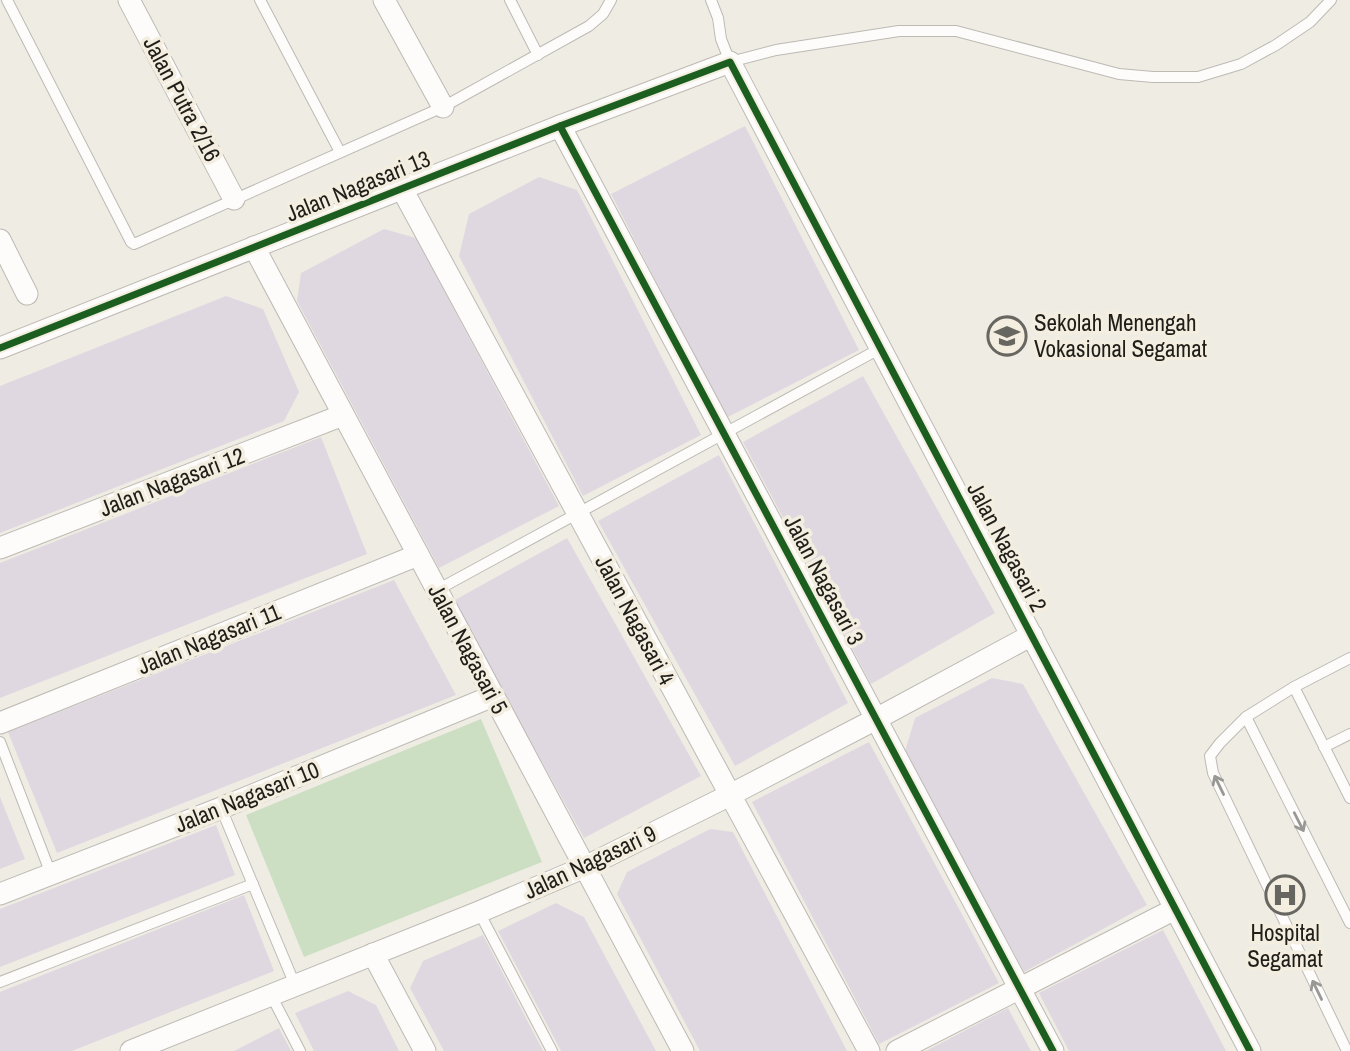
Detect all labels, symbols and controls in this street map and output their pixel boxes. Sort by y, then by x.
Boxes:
street label: Jalan Putra 2/16 [137,31,228,167]
street label: Jalan Nagasari 13 [281,142,435,229]
place label: Sekolah Menengah Vokasional Segamat [1034,307,1207,364]
school or university icon: Sekolah Menengah Vokasional Segamat [986,315,1028,357]
street label: Jalan Nagasari 12 [95,440,249,523]
street label: Jalan Nagasari 2 [960,477,1055,617]
street label: Jalan Nagasari 3 [777,510,872,650]
street label: Jalan Nagasari 4 [588,550,683,690]
street label: Jalan Nagasari 5 [421,579,516,719]
street label: Jalan Nagasari 11 [133,596,285,681]
street label: Jalan Nagasari 10 [170,753,324,840]
one-way arrow [1211,774,1224,795]
one-way arrow [1292,811,1306,831]
street label: Jalan Nagasari 9 [519,817,661,906]
hospital icon: Hospital Segamat [1264,874,1306,916]
place label: Hospital Segamat [1247,917,1323,974]
one-way arrow [1310,979,1323,1000]

